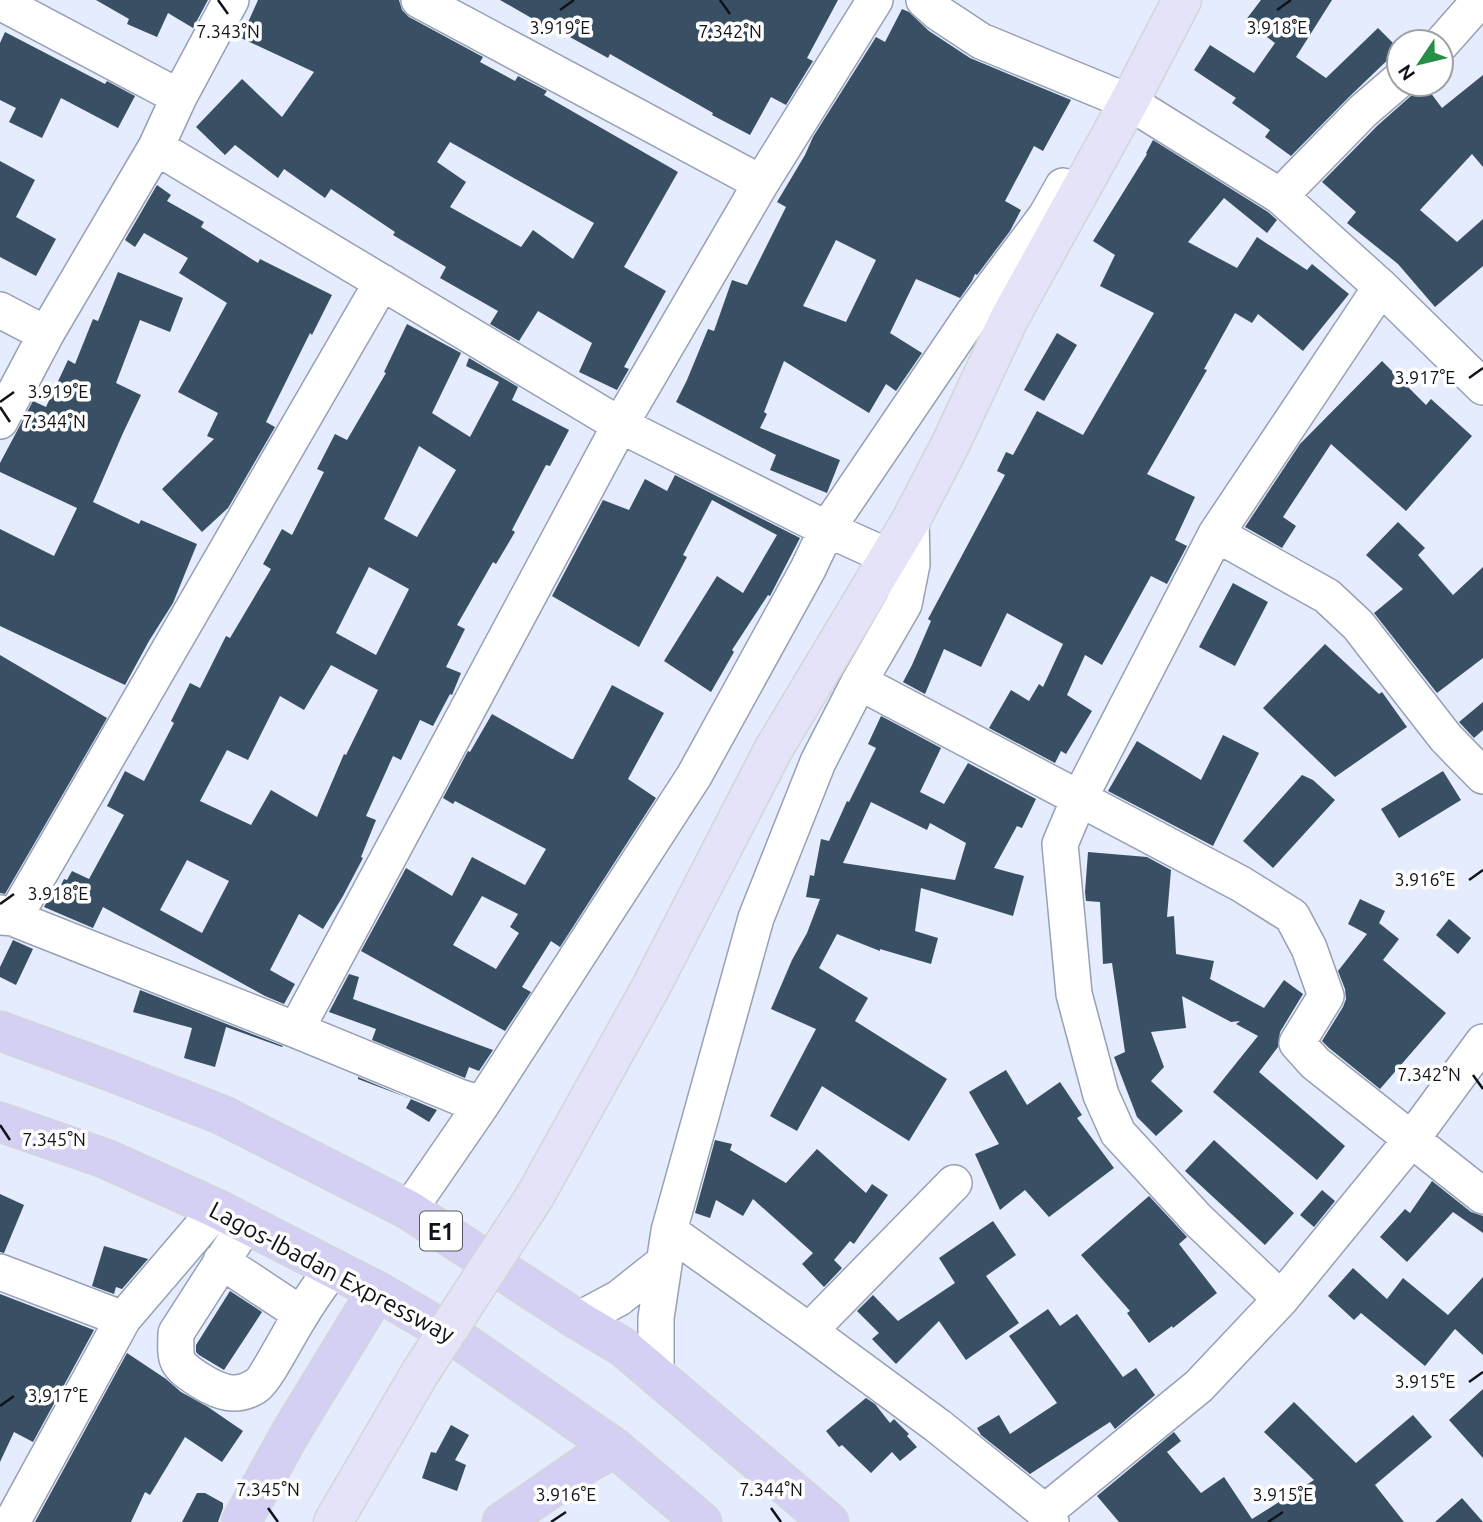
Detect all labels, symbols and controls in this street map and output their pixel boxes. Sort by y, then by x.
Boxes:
text: 3.919°E [530,17,590,37]
text: 3.918°E [1247,17,1307,37]
text: 7.343°N [196,21,260,41]
text: 7.342°N [698,21,762,41]
north arrow [1385,28,1455,98]
text: N [1393,61,1419,85]
text: 3.917°E [1395,367,1455,387]
text: 3.919°E [28,381,88,401]
text: 7.344°N [22,411,86,431]
text: 3.916°E [1395,869,1455,889]
text: 3.918°E [28,883,88,903]
text: 7.342°N [1397,1064,1461,1084]
text: 7.345°N [22,1129,86,1149]
street label: Lagos-Ibadan Expressway [205,1196,459,1348]
road number: E1 [420,1212,462,1250]
text: 3.915°E [1395,1371,1455,1391]
text: 3.917°E [28,1385,88,1405]
text: 7.345°N [236,1479,300,1499]
text: 7.344°N [739,1479,803,1499]
text: 3.916°E [536,1484,596,1504]
text: 3.915°E [1253,1484,1313,1504]

